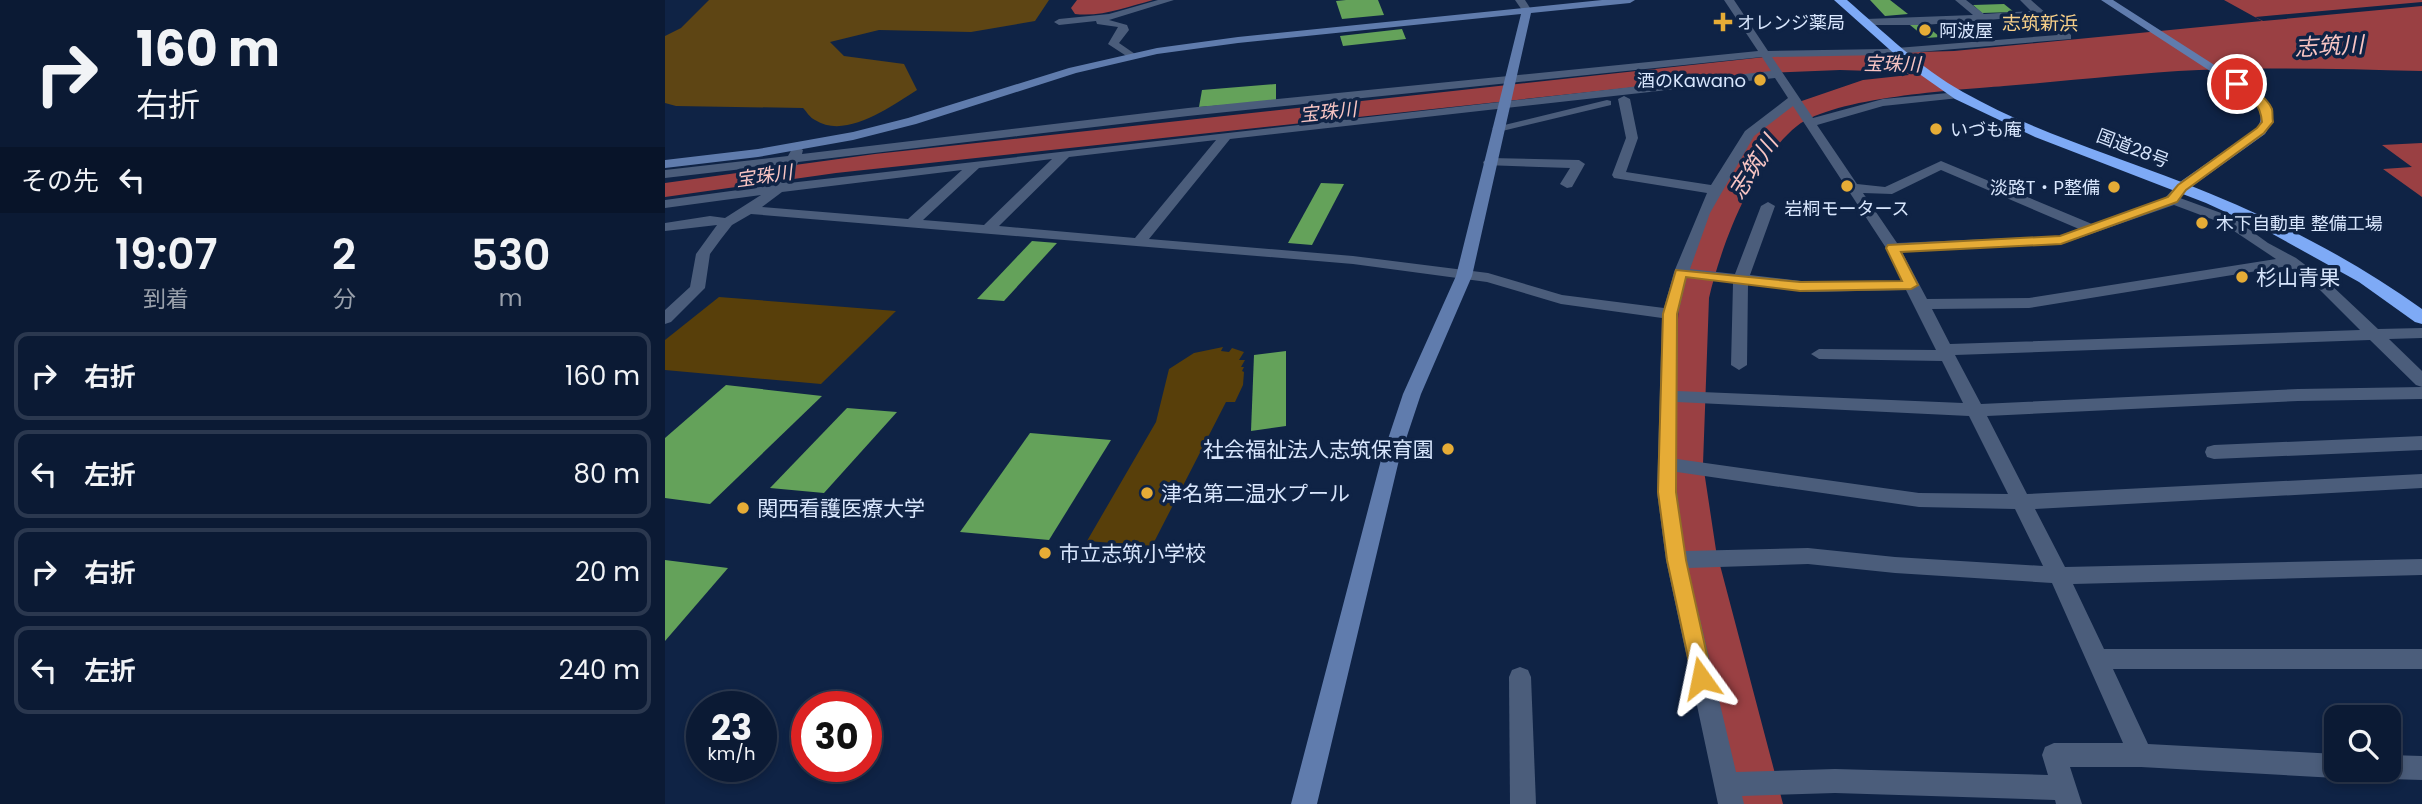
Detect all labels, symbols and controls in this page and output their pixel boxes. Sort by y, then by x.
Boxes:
place label: オレンジ薬局 [1737,10,1845,35]
district label: 志筑新浜 [2002,10,2078,37]
marker: オレンジ薬局 [1715,14,1731,30]
text: 160 m [136,15,280,83]
place label: 阿波屋 [1939,18,1993,43]
marker: 阿波屋 [1917,22,1933,38]
icon: right [21,28,112,119]
water label: 志筑川 [2294,28,2367,64]
water label: 宝珠川 [1863,50,1923,78]
pin [2207,54,2267,114]
icon: arrive [2218,65,2256,103]
place label: 酒のKawano [1637,68,1746,93]
marker: 酒のKawano [1752,72,1768,88]
text: 右折 [136,82,200,127]
water label: 宝珠川 [1298,95,1360,128]
place label: いづも庵 [1950,117,2022,142]
marker: いづも庵 [1928,121,1944,137]
street label: 国道28号 [2093,123,2173,173]
water label: 志筑川 [1721,127,1787,205]
water label: 宝珠川 [734,158,796,193]
icon: left [113,161,151,199]
text: その先 [21,163,99,199]
place label: 淡路T・P整備 [1990,175,2100,200]
marker: 岩桐モータース [1839,178,1855,194]
marker: 淡路T・P整備 [2106,179,2122,195]
place label: 岩桐モータース [1784,196,1910,221]
place label: 木下自動車 整備工場 [2216,211,2383,236]
marker: 木下自動車 整備工場 [2194,215,2210,231]
text: 19:07 [115,225,217,284]
text: 2 [332,225,356,284]
text: 530 [471,226,550,285]
place label: 杉山青果 [2256,263,2340,292]
marker: 杉山青果 [2234,269,2250,285]
text: m [499,282,522,314]
text: 到着 [143,283,189,315]
text: 分 [333,283,356,315]
icon: right [25,357,63,395]
text: 160 m [565,358,640,394]
text: 右折 [84,359,136,395]
place label: 社会福祉法人志筑保育園 [1203,435,1434,464]
marker: 社会福祉法人志筑保育園 [1440,441,1456,457]
icon: left [25,455,63,493]
text: 80 m [574,456,640,492]
text: 左折 [84,457,136,493]
place label: 津名第二温水プール [1161,479,1350,508]
marker: 津名第二温水プール [1139,485,1155,501]
place label: 関西看護医療大学 [757,494,925,523]
marker: 関西看護医療大学 [735,500,751,516]
place label: 市立志筑小学校 [1059,539,1206,568]
marker: 市立志筑小学校 [1037,545,1053,561]
icon: right [25,553,63,591]
text: 20 m [575,554,640,590]
text: 右折 [84,555,136,591]
position arrow [1664,641,1738,715]
icon: left [25,651,63,689]
text: 240 m [559,652,640,688]
text: 左折 [84,653,136,689]
speed limit sign: 30 [791,691,882,782]
text: 23 [711,703,752,752]
map controls [2324,705,2401,782]
button: search [2324,705,2401,782]
text: km/h [708,741,755,766]

